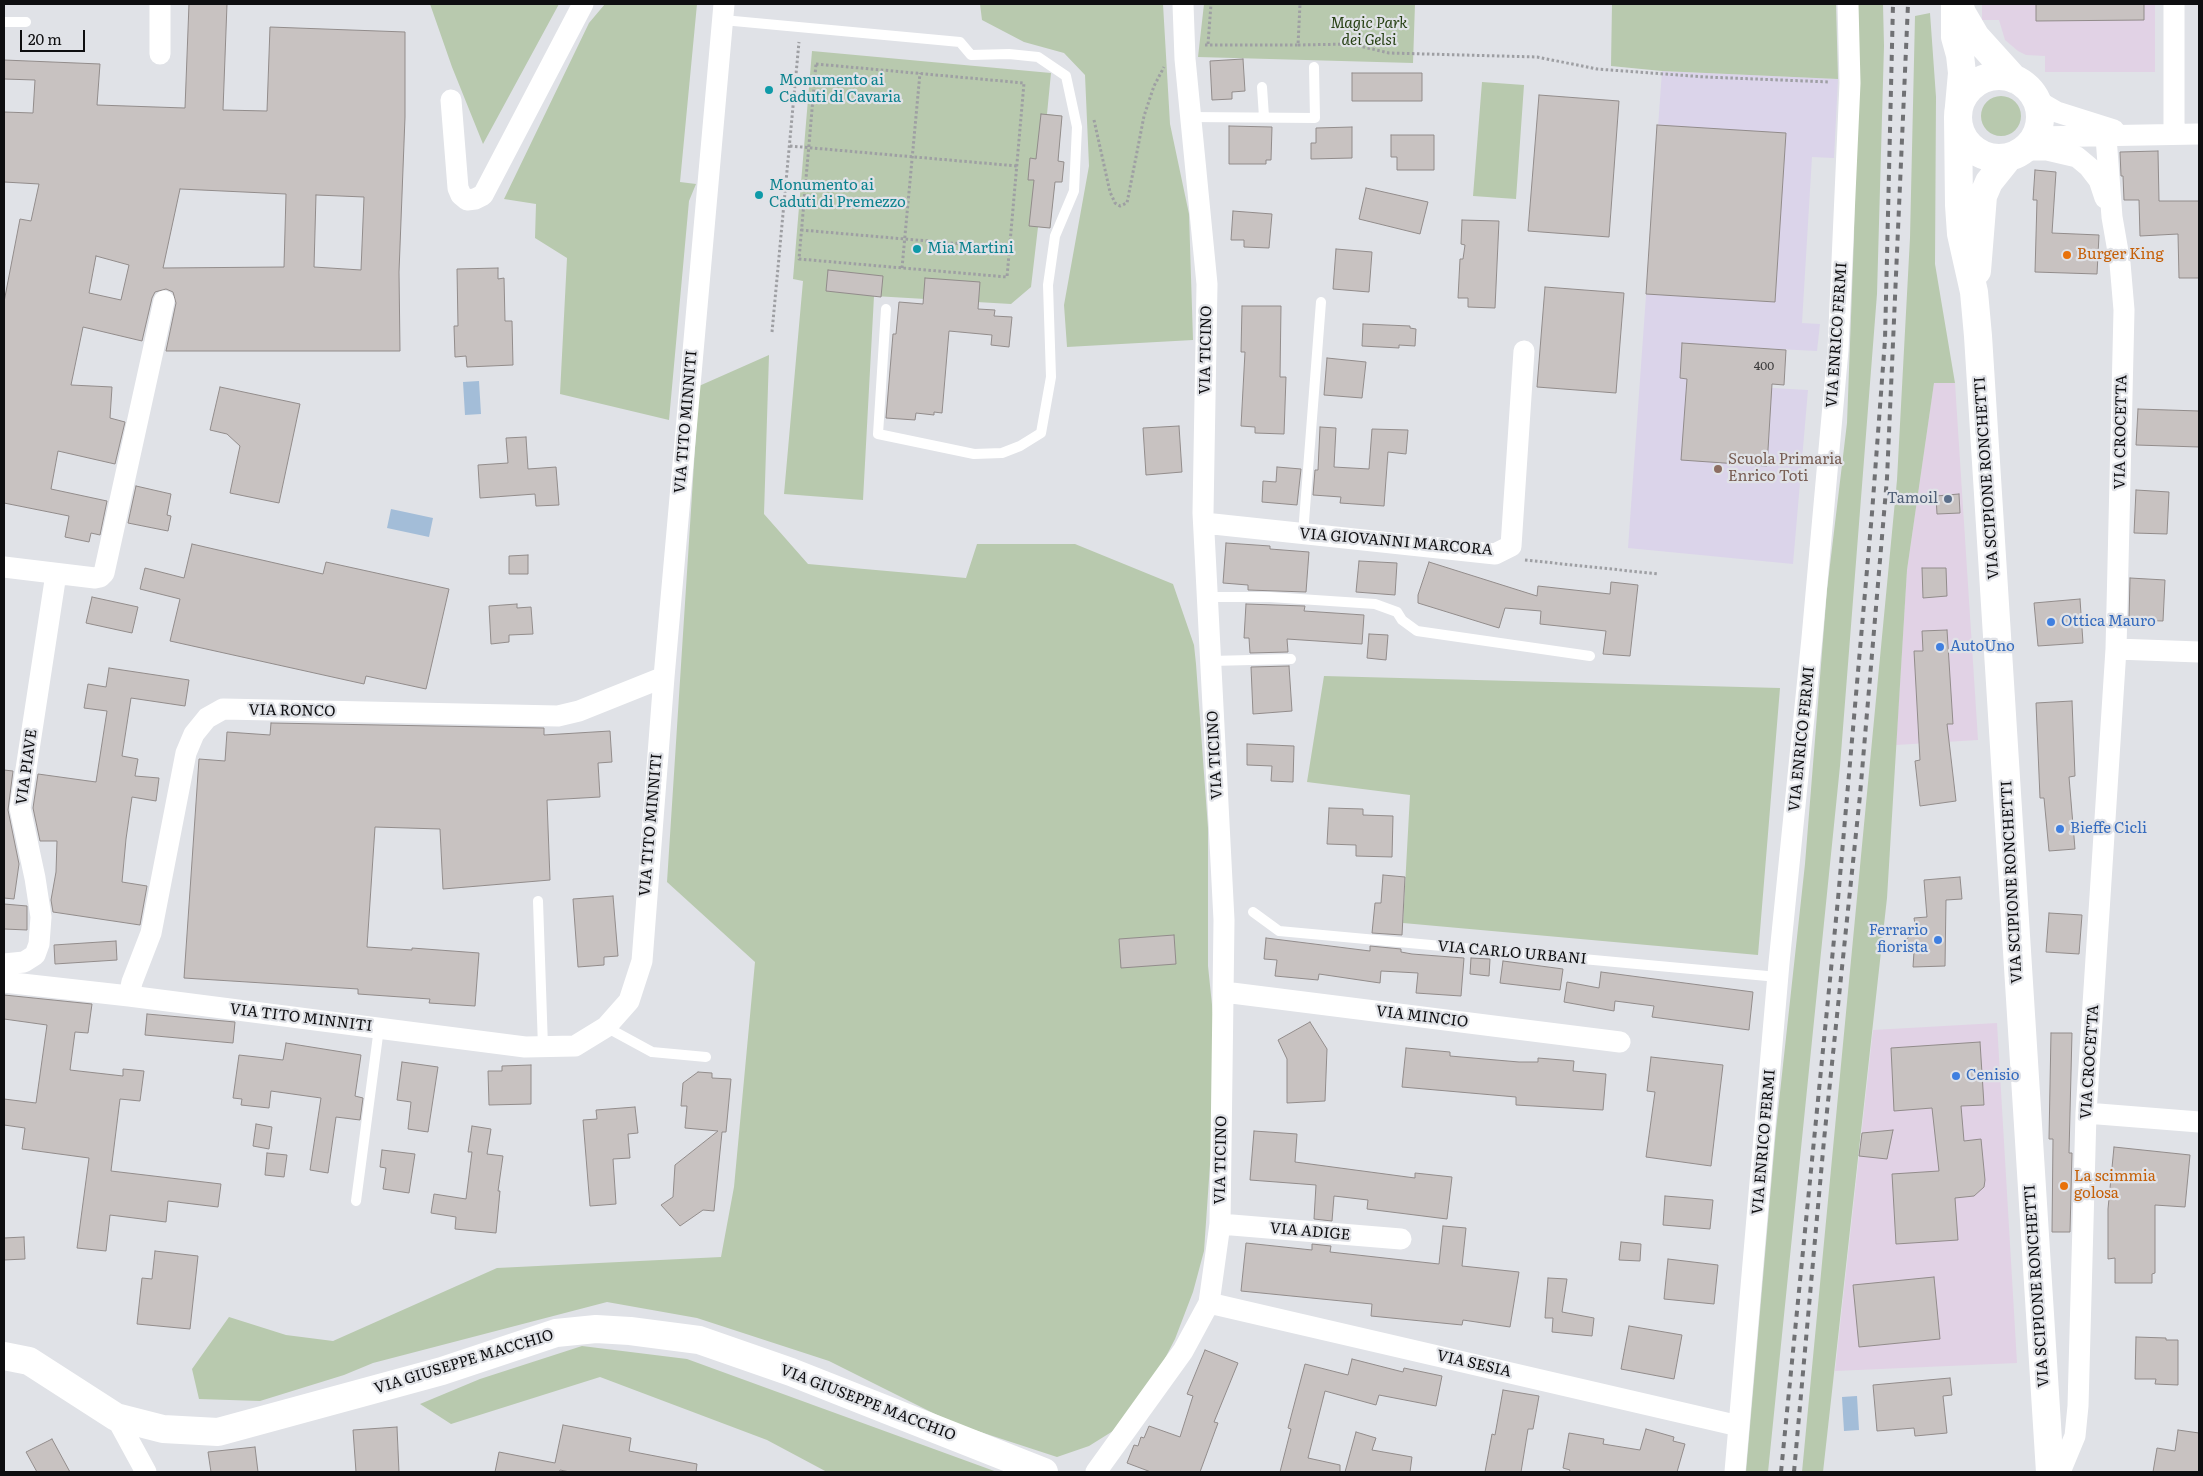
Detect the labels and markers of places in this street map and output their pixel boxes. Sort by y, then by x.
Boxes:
place label: Monumento ai Caduti di Cavaria [779,72,901,107]
marker: Monumento ai Caduti di Cavaria [763,84,775,96]
place label: Monumento ai Caduti di Premezzo [769,177,906,212]
marker: Monumento ai Caduti di Premezzo [753,189,765,201]
place label: Mia Martini [927,240,1014,258]
marker: Mia Martini [911,243,923,255]
place label: Burger King [2077,246,2164,264]
marker: Burger King [2061,249,2073,261]
place label: Scuola Primaria Enrico Toti [1728,451,1842,486]
marker: Scuola Primaria Enrico Toti [1712,463,1724,475]
place label: Tamoil [1887,490,1938,508]
marker: Tamoil [1942,493,1954,505]
place label: Ottica Mauro [2061,613,2156,631]
marker: Ottica Mauro [2045,616,2057,628]
place label: AutoUno [1950,638,2015,656]
marker: AutoUno [1934,641,1946,653]
place label: Bieffe Cicli [2070,820,2147,838]
marker: Bieffe Cicli [2054,823,2066,835]
place label: Ferrario fiorista [1869,922,1928,957]
marker: Ferrario fiorista [1932,934,1944,946]
place label: Cenisio [1966,1067,2020,1085]
marker: Cenisio [1950,1070,1962,1082]
place label: La scimmia golosa [2074,1168,2156,1203]
marker: La scimmia golosa [2058,1180,2070,1192]

